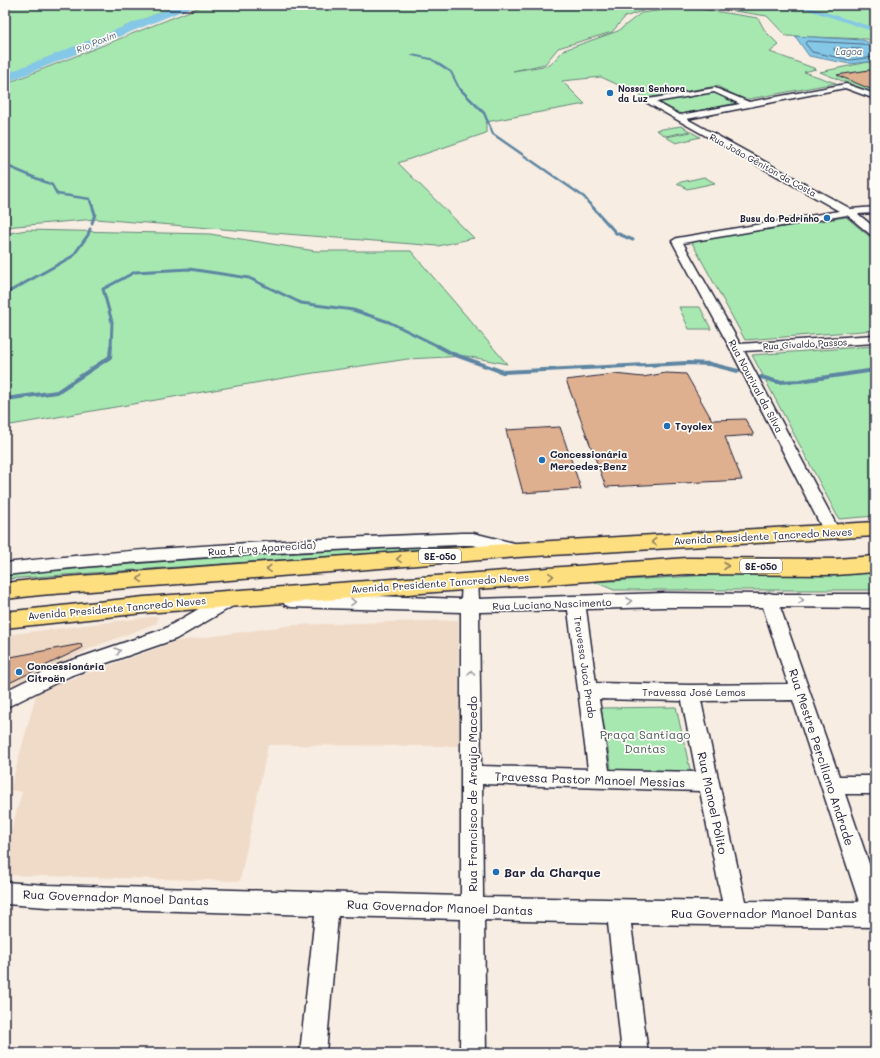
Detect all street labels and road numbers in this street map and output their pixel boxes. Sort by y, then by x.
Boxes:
street label: Rua João Gêniton da Costa [708,131,819,199]
street label: Rua Givaldo Passos [762,336,848,352]
street label: Rua Nourival da Silva [725,337,787,435]
street label: Avenida Presidente Tancredo Neves [673,524,853,548]
street label: Rua F (Lrg Aparecida) [208,537,316,559]
road number: SE-050 [419,549,461,563]
road number: SE-050 [740,559,782,573]
street label: Avenida Presidente Tancredo Neves [350,570,530,596]
street label: Avenida Presidente Tancredo Neves [27,593,207,623]
street label: Rua Luciano Nascimento [492,595,612,613]
street label: Travessa Jucá Prado [571,615,599,719]
street label: Rua Mestre Perciliano Andrade [786,666,858,848]
street label: Travessa José Lemos [642,685,746,699]
street label: Rua Francisco de Araújo Macedo [464,696,480,892]
street label: Rua Manoel Pólito [694,750,732,856]
street label: Travessa Pastor Manoel Messias [494,768,686,790]
street label: Rua Governador Manoel Dantas [23,886,209,908]
street label: Rua Governador Manoel Dantas [347,896,533,918]
street label: Rua Governador Manoel Dantas [671,905,857,921]

